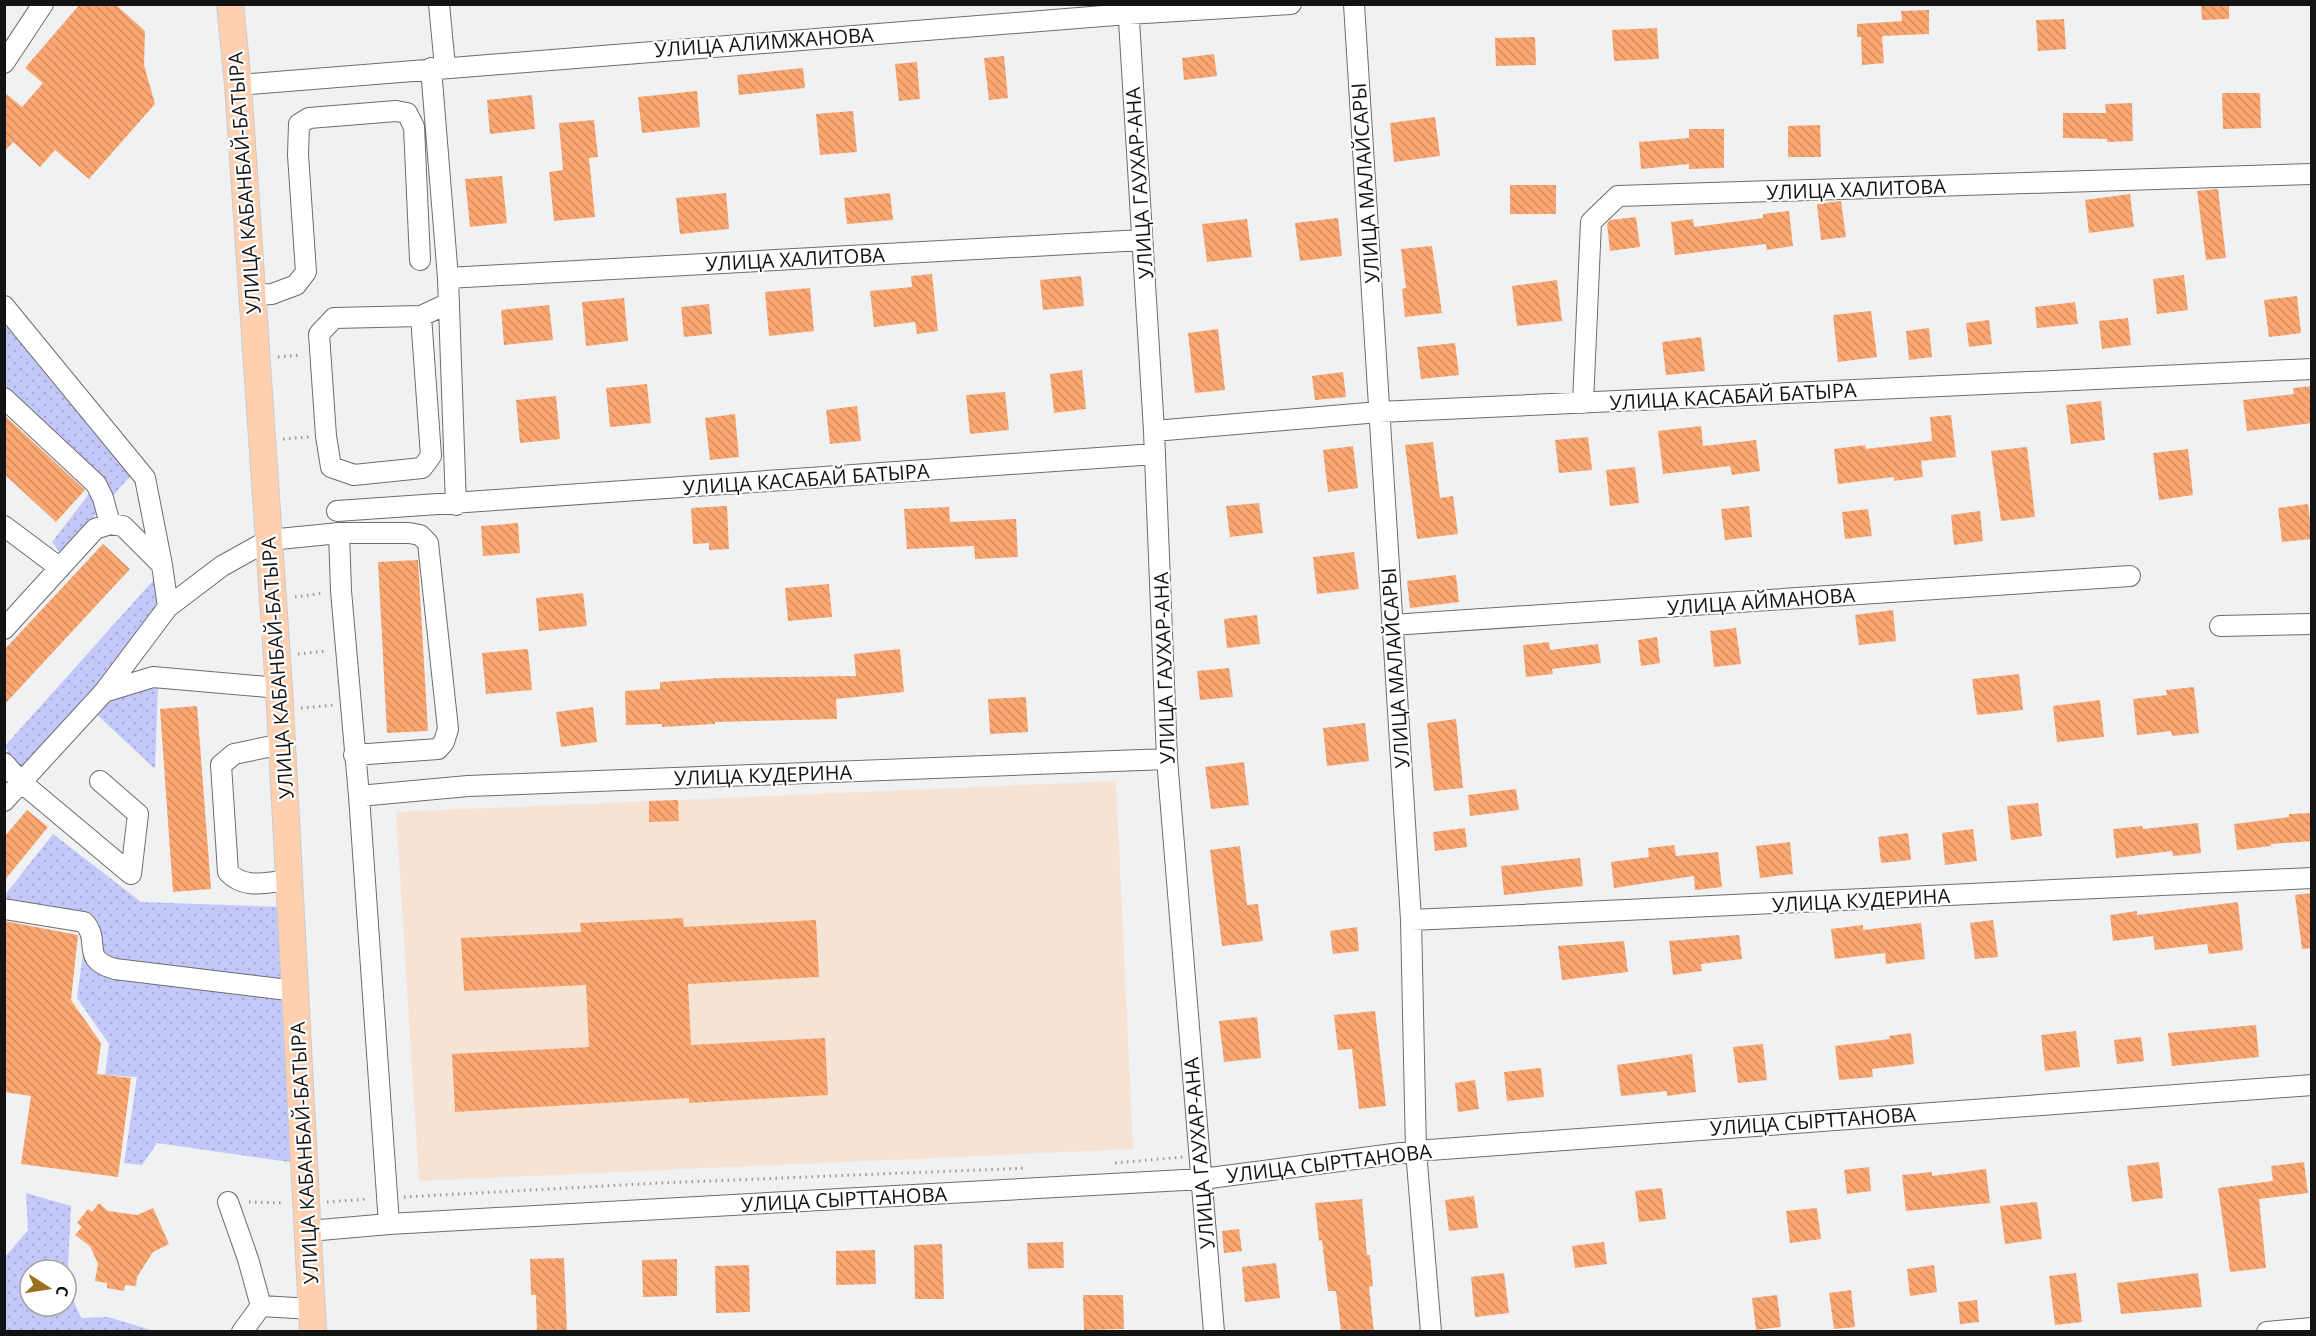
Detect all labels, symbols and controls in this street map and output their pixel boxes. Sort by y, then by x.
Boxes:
street label: УЛИЦА АЛИМЖАНОВА [654,21,875,63]
street label: УЛИЦА КАБАНБАЙ-БАТЫРА [221,51,267,315]
street label: УЛИЦА МАЛАЙСАРЫ [1345,82,1385,284]
street label: УЛИЦА ГАУХАР-АНА [1119,86,1159,280]
street label: УЛИЦА ХАЛИТОВА [1766,172,1947,206]
street label: УЛИЦА ХАЛИТОВА [705,241,886,277]
street label: УЛИЦА КАСАБАЙ БАТЫРА [1609,376,1857,416]
street label: УЛИЦА КАСАБАЙ БАТЫРА [682,457,931,501]
street label: УЛИЦА КАБАНБАЙ-БАТЫРА [254,536,300,800]
street label: УЛИЦА МАЛАЙСАРЫ [1375,567,1415,769]
street label: УЛИЦА ГАУХАР-АНА [1147,571,1181,765]
street label: УЛИЦА АЙМАНОВА [1666,581,1856,621]
street label: УЛИЦА КУДЕРИНА [673,758,853,792]
street label: УЛИЦА КУДЕРИНА [1771,882,1951,918]
street label: УЛИЦА КАБАНБАЙ-БАТЫРА [284,1021,324,1285]
street label: УЛИЦА ГАУХАР-АНА [1177,1056,1221,1250]
street label: УЛИЦА СЫРТТАНОВА [1709,1100,1917,1142]
street label: УЛИЦА СЫРТТАНОВА [1225,1137,1433,1189]
street label: УЛИЦА СЫРТТАНОВА [740,1180,948,1218]
north arrow [18,1258,78,1318]
text: С [51,1284,74,1298]

